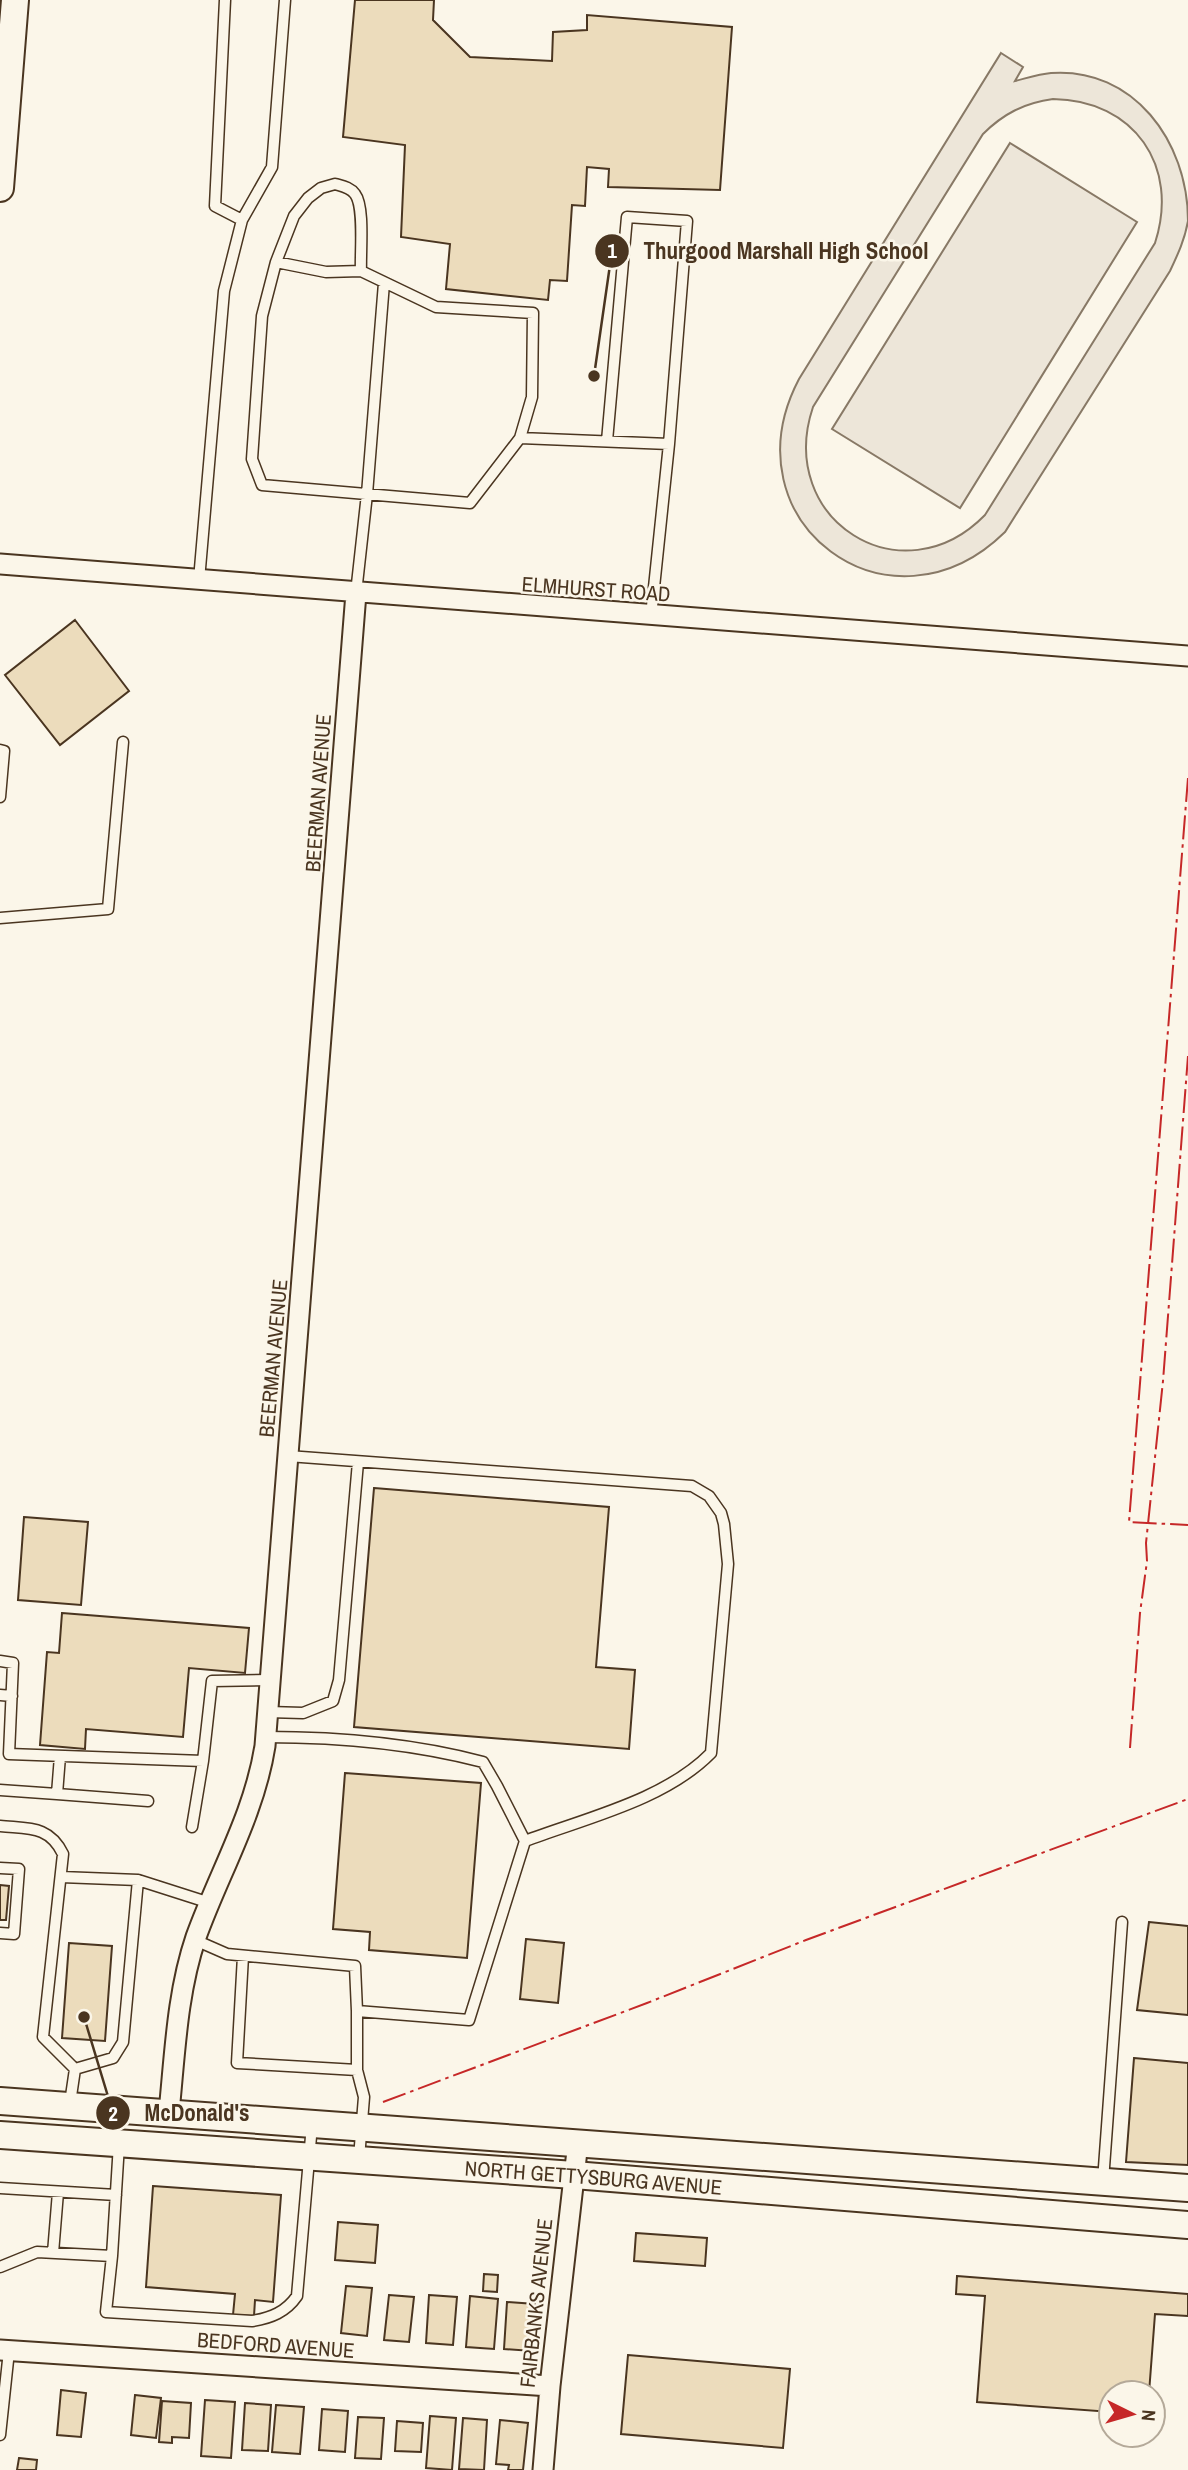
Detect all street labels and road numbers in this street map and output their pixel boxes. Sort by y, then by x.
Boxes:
street label: ELMHURST ROAD [521,569,671,609]
street label: BEERMAN AVENUE [298,713,338,873]
street label: BEERMAN AVENUE [252,1278,294,1438]
street label: NORTH GETTYSBURG AVENUE [464,2153,723,2202]
street label: FAIRBANKS AVENUE [513,2217,559,2389]
street label: BEDFORD AVENUE [196,2325,356,2365]

